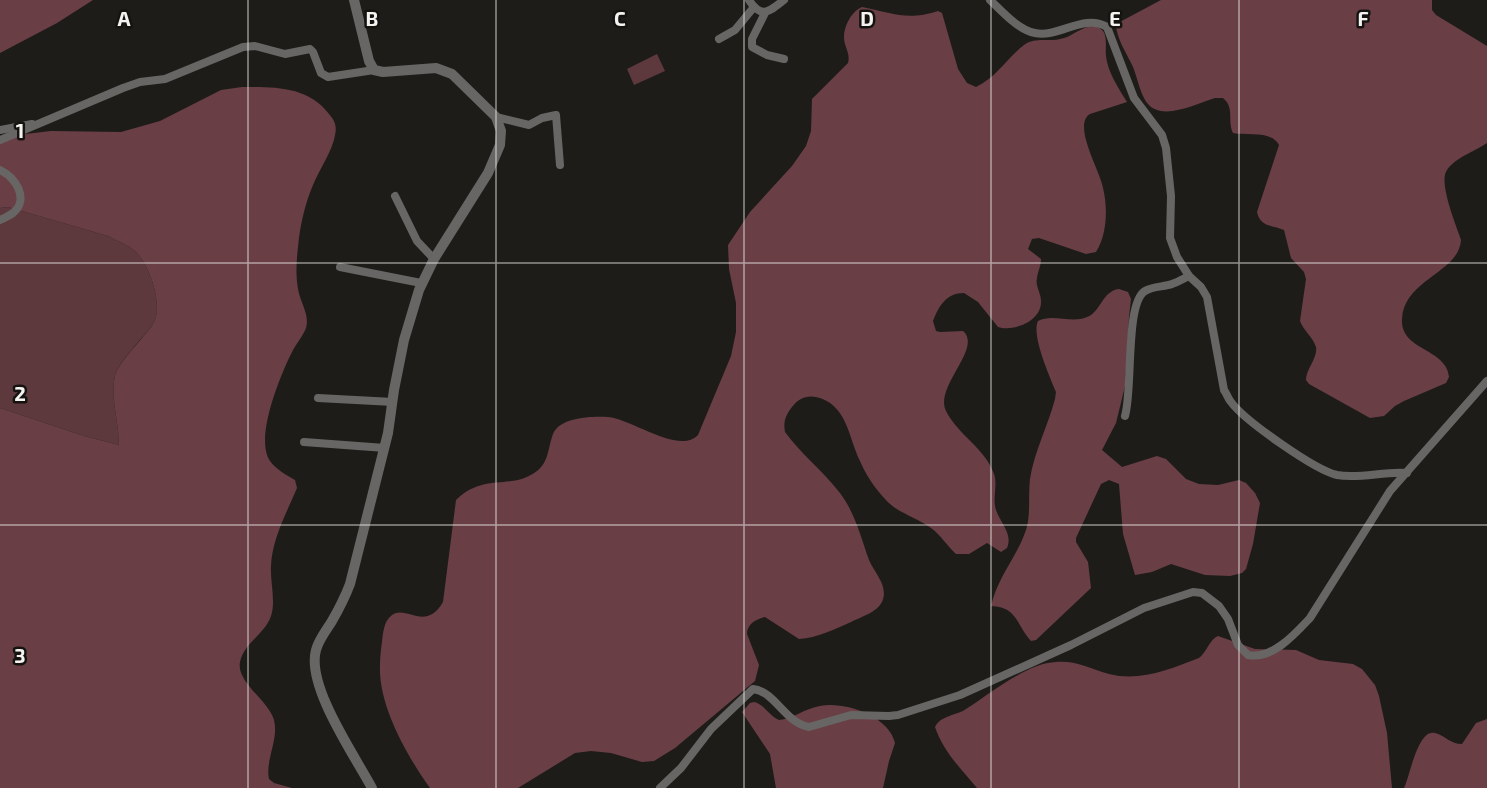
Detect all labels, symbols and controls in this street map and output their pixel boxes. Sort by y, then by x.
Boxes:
text: A [117,6,131,30]
text: B [366,6,378,30]
text: C [614,6,626,30]
text: D [860,6,874,30]
text: E [1109,6,1121,30]
text: F [1357,6,1369,30]
text: 1 [16,118,24,142]
text: 2 [14,381,26,405]
text: 3 [14,643,26,667]

